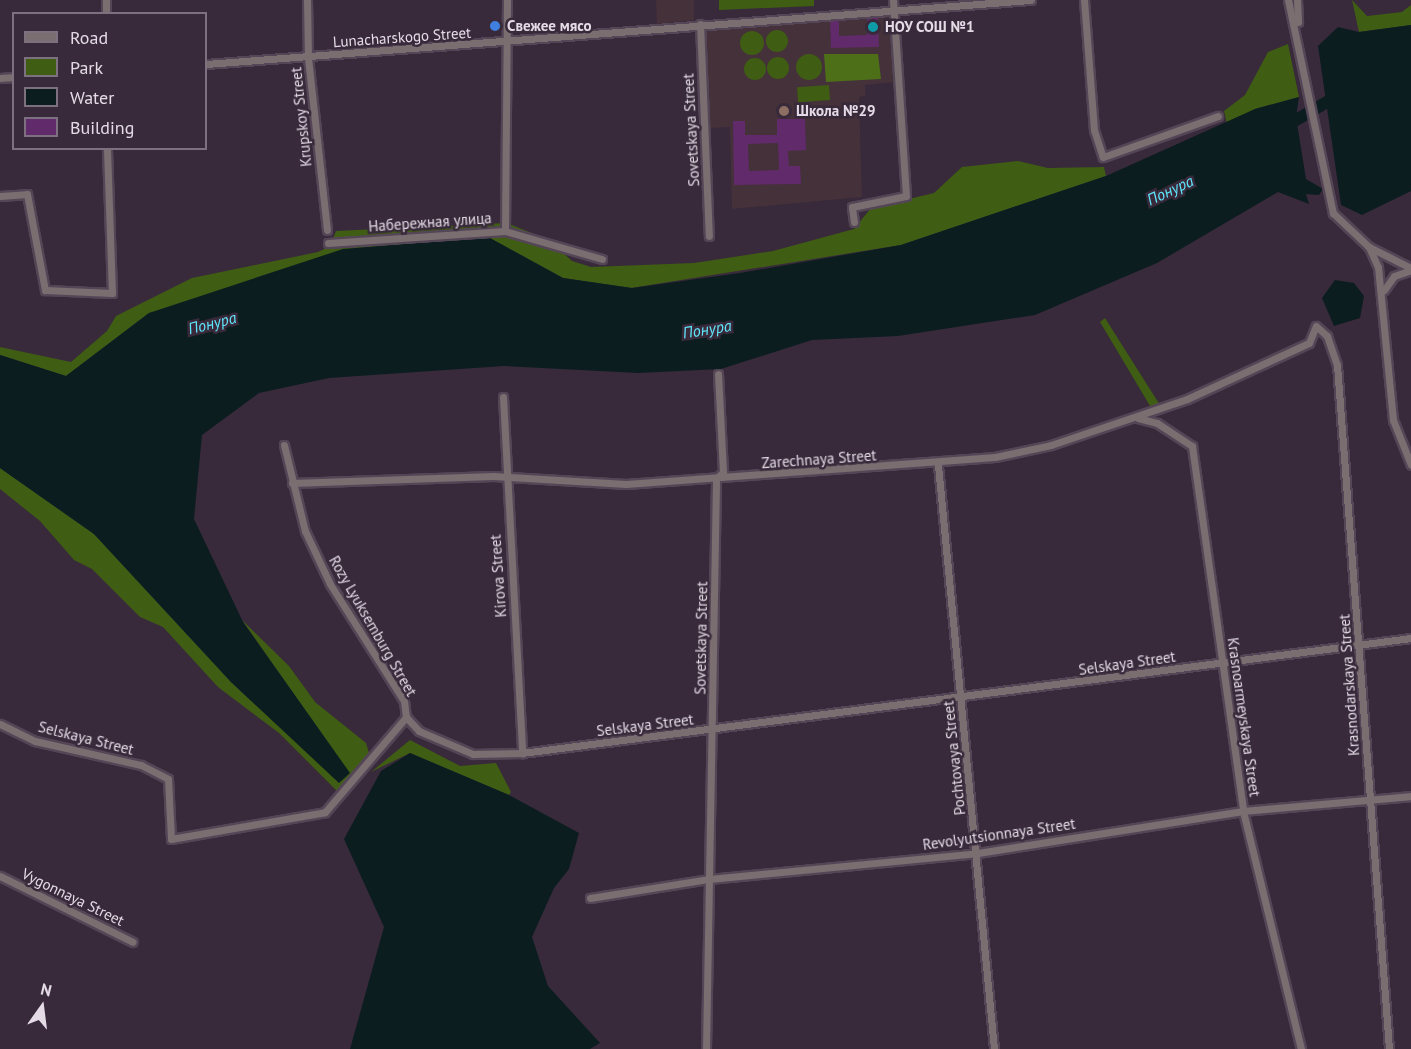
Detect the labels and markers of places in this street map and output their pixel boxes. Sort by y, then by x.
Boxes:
place label: Свежее мясо [507,17,591,35]
place label: НОУ СОШ №1 [885,18,975,36]
marker: Свежее мясо [488,19,502,33]
marker: НОУ СОШ №1 [866,20,880,34]
place label: Школа №29 [796,102,875,120]
marker: Школа №29 [777,104,791,118]

